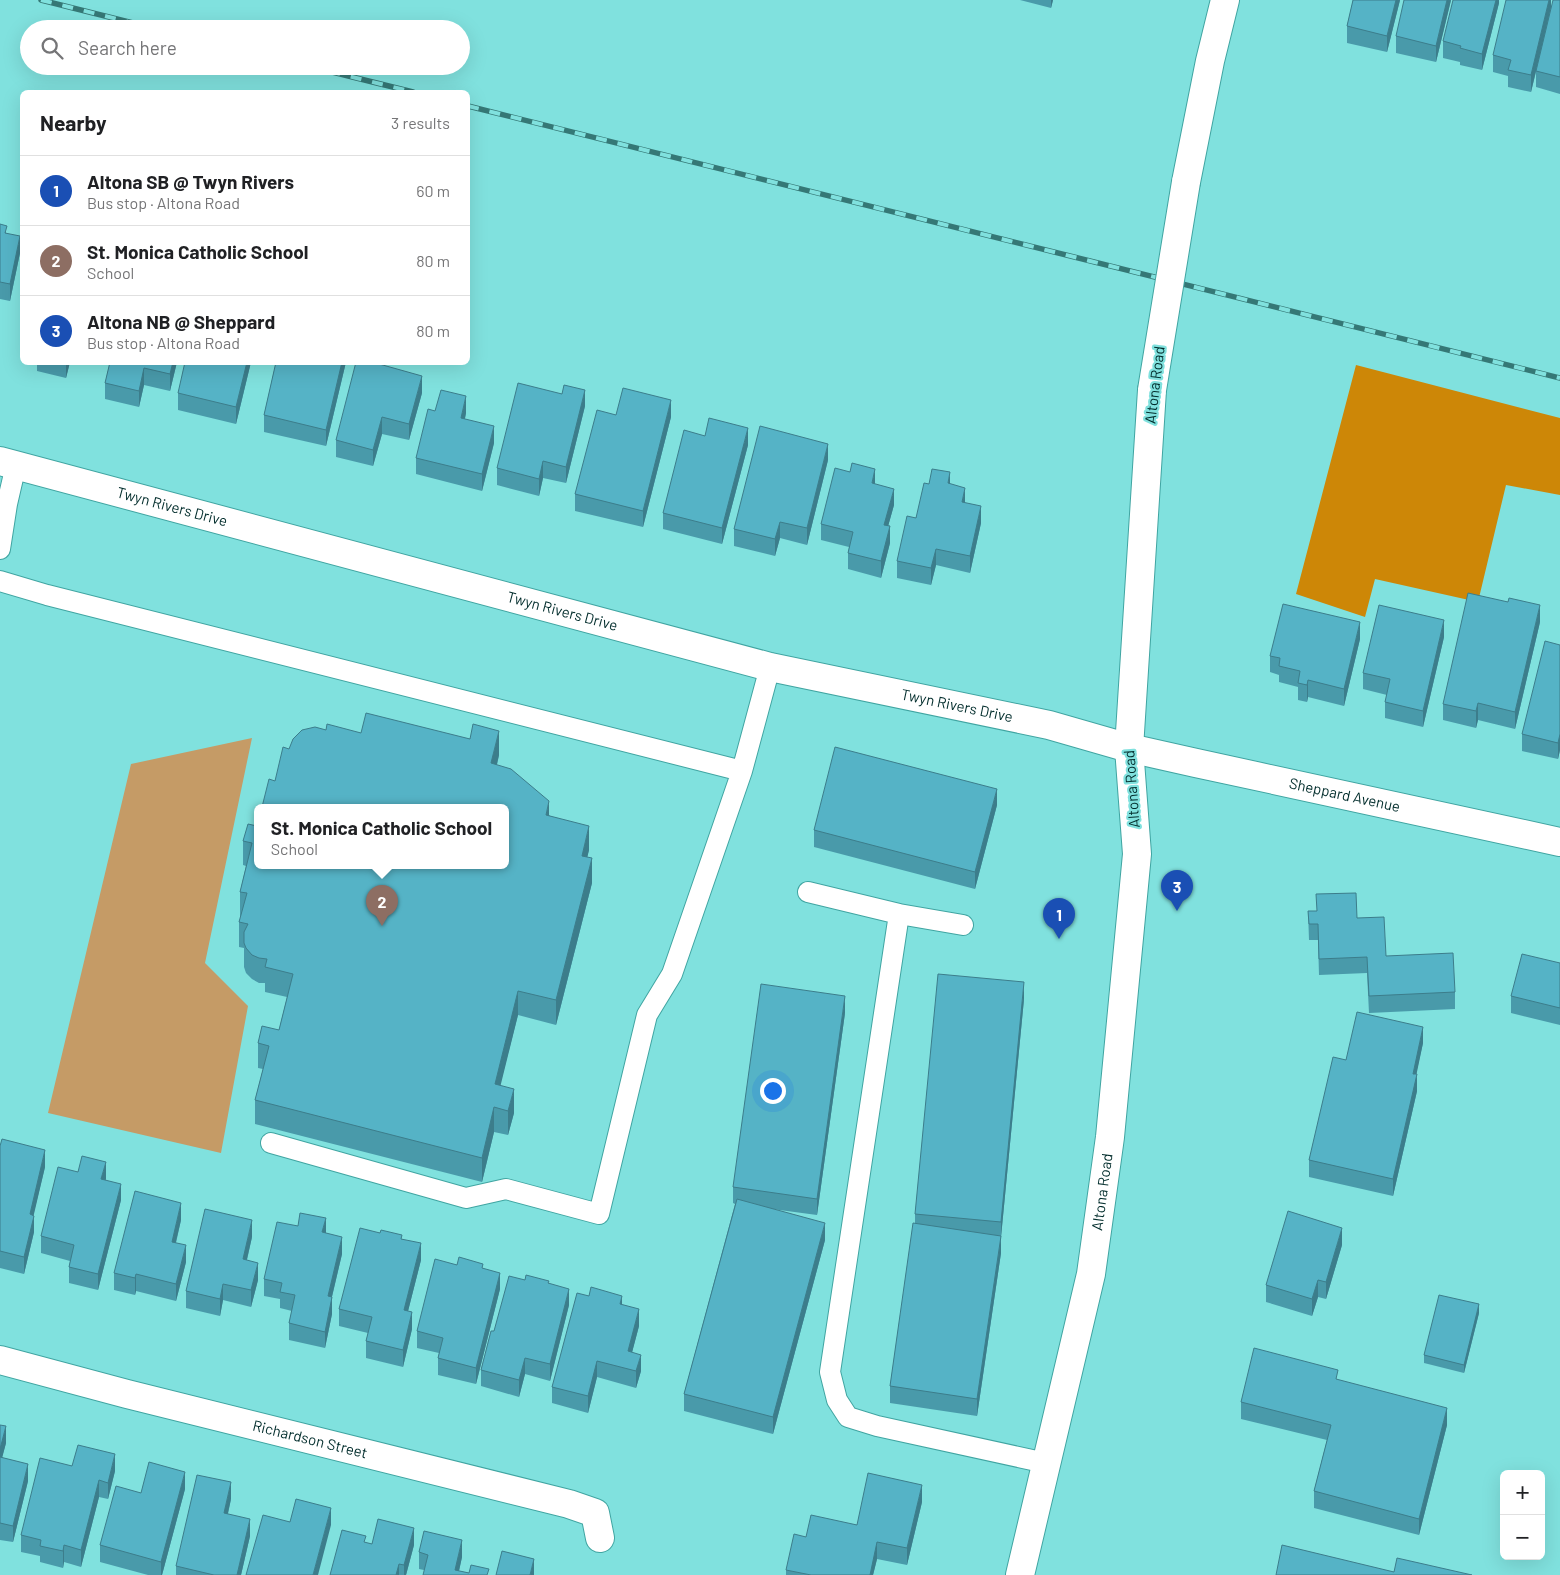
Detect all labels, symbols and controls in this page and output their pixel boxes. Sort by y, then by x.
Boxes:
search box [20,20,470,75]
icon: search [38,34,66,62]
text: Search here [78,36,177,59]
text: Nearby [40,110,106,135]
text: 3 results [391,113,450,132]
text: Altona SB @ Twyn Rivers [87,170,294,193]
text: 1 [53,181,59,200]
text: 60 m [416,181,450,200]
text: Bus stop · Altona Road [87,193,240,212]
text: St. Monica Catholic School [87,240,308,263]
text: 2 [52,251,60,270]
text: 80 m [416,251,450,270]
text: School [87,263,134,282]
text: Altona NB @ Sheppard [87,310,275,333]
text: 3 [52,321,60,340]
text: 80 m [416,321,450,340]
text: Bus stop · Altona Road [87,333,240,352]
street label: Altona Road [1140,345,1168,425]
street label: Twyn Rivers Drive [115,483,230,529]
street label: Twyn Rivers Drive [505,587,620,634]
street label: Twyn Rivers Drive [900,684,1015,725]
street label: Altona Road [1119,750,1143,829]
street label: Sheppard Avenue [1288,773,1402,815]
popup [254,804,509,869]
text: St. Monica Catholic School [271,816,492,839]
text: School [271,839,318,858]
pin: 3 [1161,870,1193,911]
pin: 2 [366,885,398,926]
pin: 1 [1043,898,1075,939]
your location [760,1078,786,1104]
street label: Altona Road [1087,1152,1116,1232]
street label: Richardson Street [251,1416,369,1462]
map controls [1500,1470,1545,1560]
button: + [1500,1470,1545,1515]
button: − [1500,1515,1545,1560]

